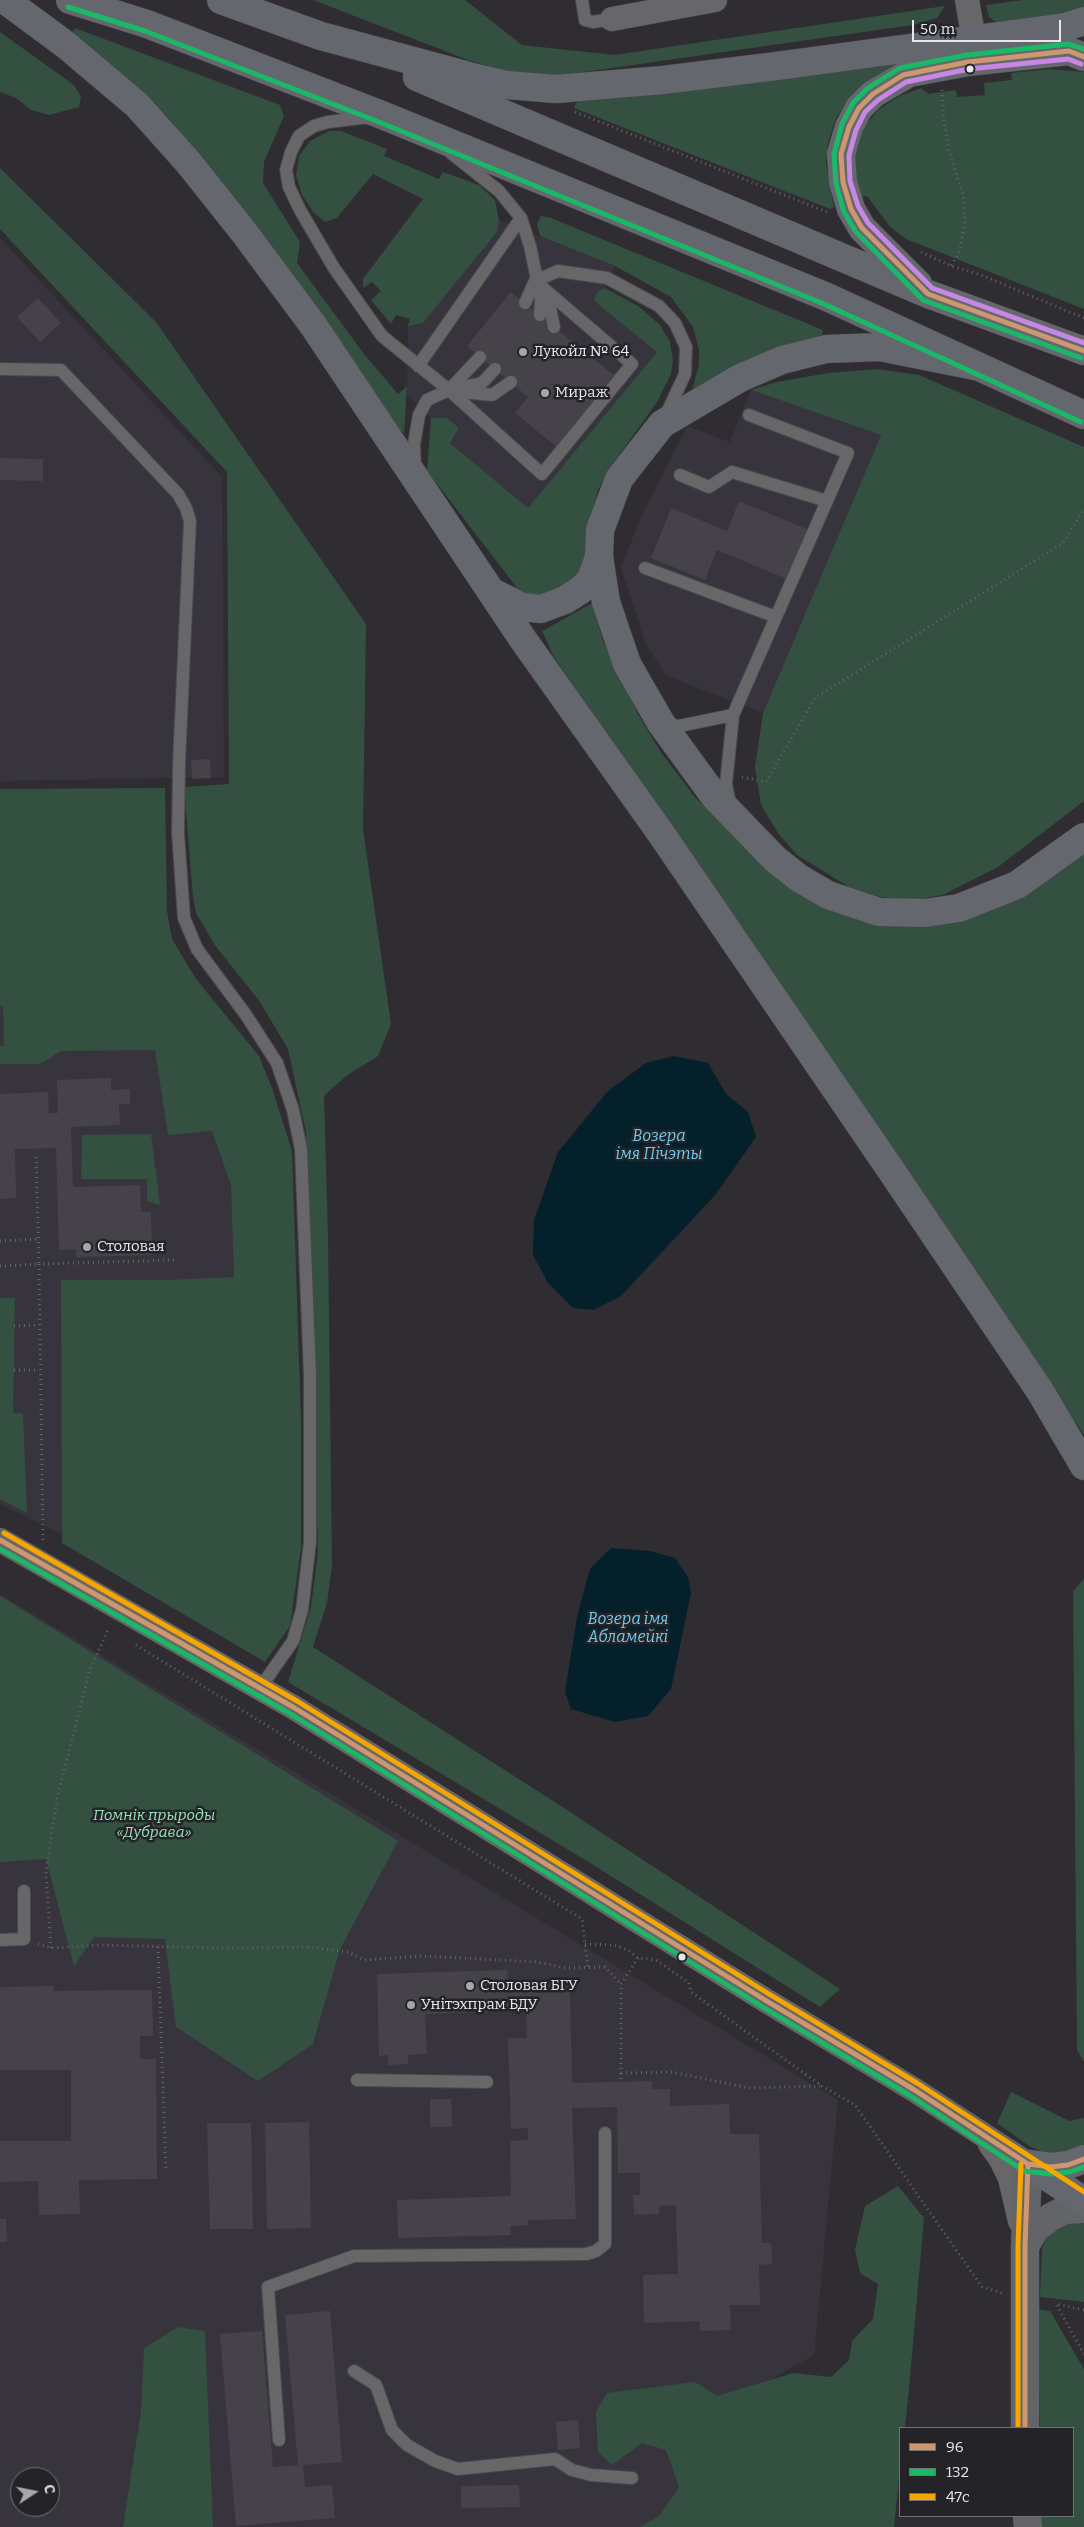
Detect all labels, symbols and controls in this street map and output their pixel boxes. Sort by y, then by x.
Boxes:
scale bar [914,10,1063,42]
text: 50 m [920,20,955,38]
unlabelled marker [965,64,975,74]
place label: Лукойл № 64 [533,343,629,361]
marker: Лукойл № 64 [517,346,529,358]
place label: Мираж [555,384,608,402]
marker: Мираж [539,387,551,399]
water label: Возера імя Пічэты [615,1127,703,1165]
place label: Столовая [97,1238,165,1256]
marker: Столовая [81,1241,93,1253]
water label: Возера імя Абламейкі [587,1610,669,1648]
park label: Помнік прыроды «Дубрава» [93,1807,215,1842]
unlabelled marker [677,1952,687,1962]
place label: Столовая БГУ [480,1977,578,1995]
marker: Столовая БГУ [464,1980,476,1992]
place label: Унітэхпрам БДУ [421,1996,538,2014]
marker: Унітэхпрам БДУ [405,1999,417,2011]
legend [899,2427,1074,2517]
text: 96 [946,2438,964,2456]
text: 132 [946,2463,969,2481]
north arrow [10,2467,60,2517]
text: С [40,2483,58,2495]
text: 47с [946,2488,970,2506]

